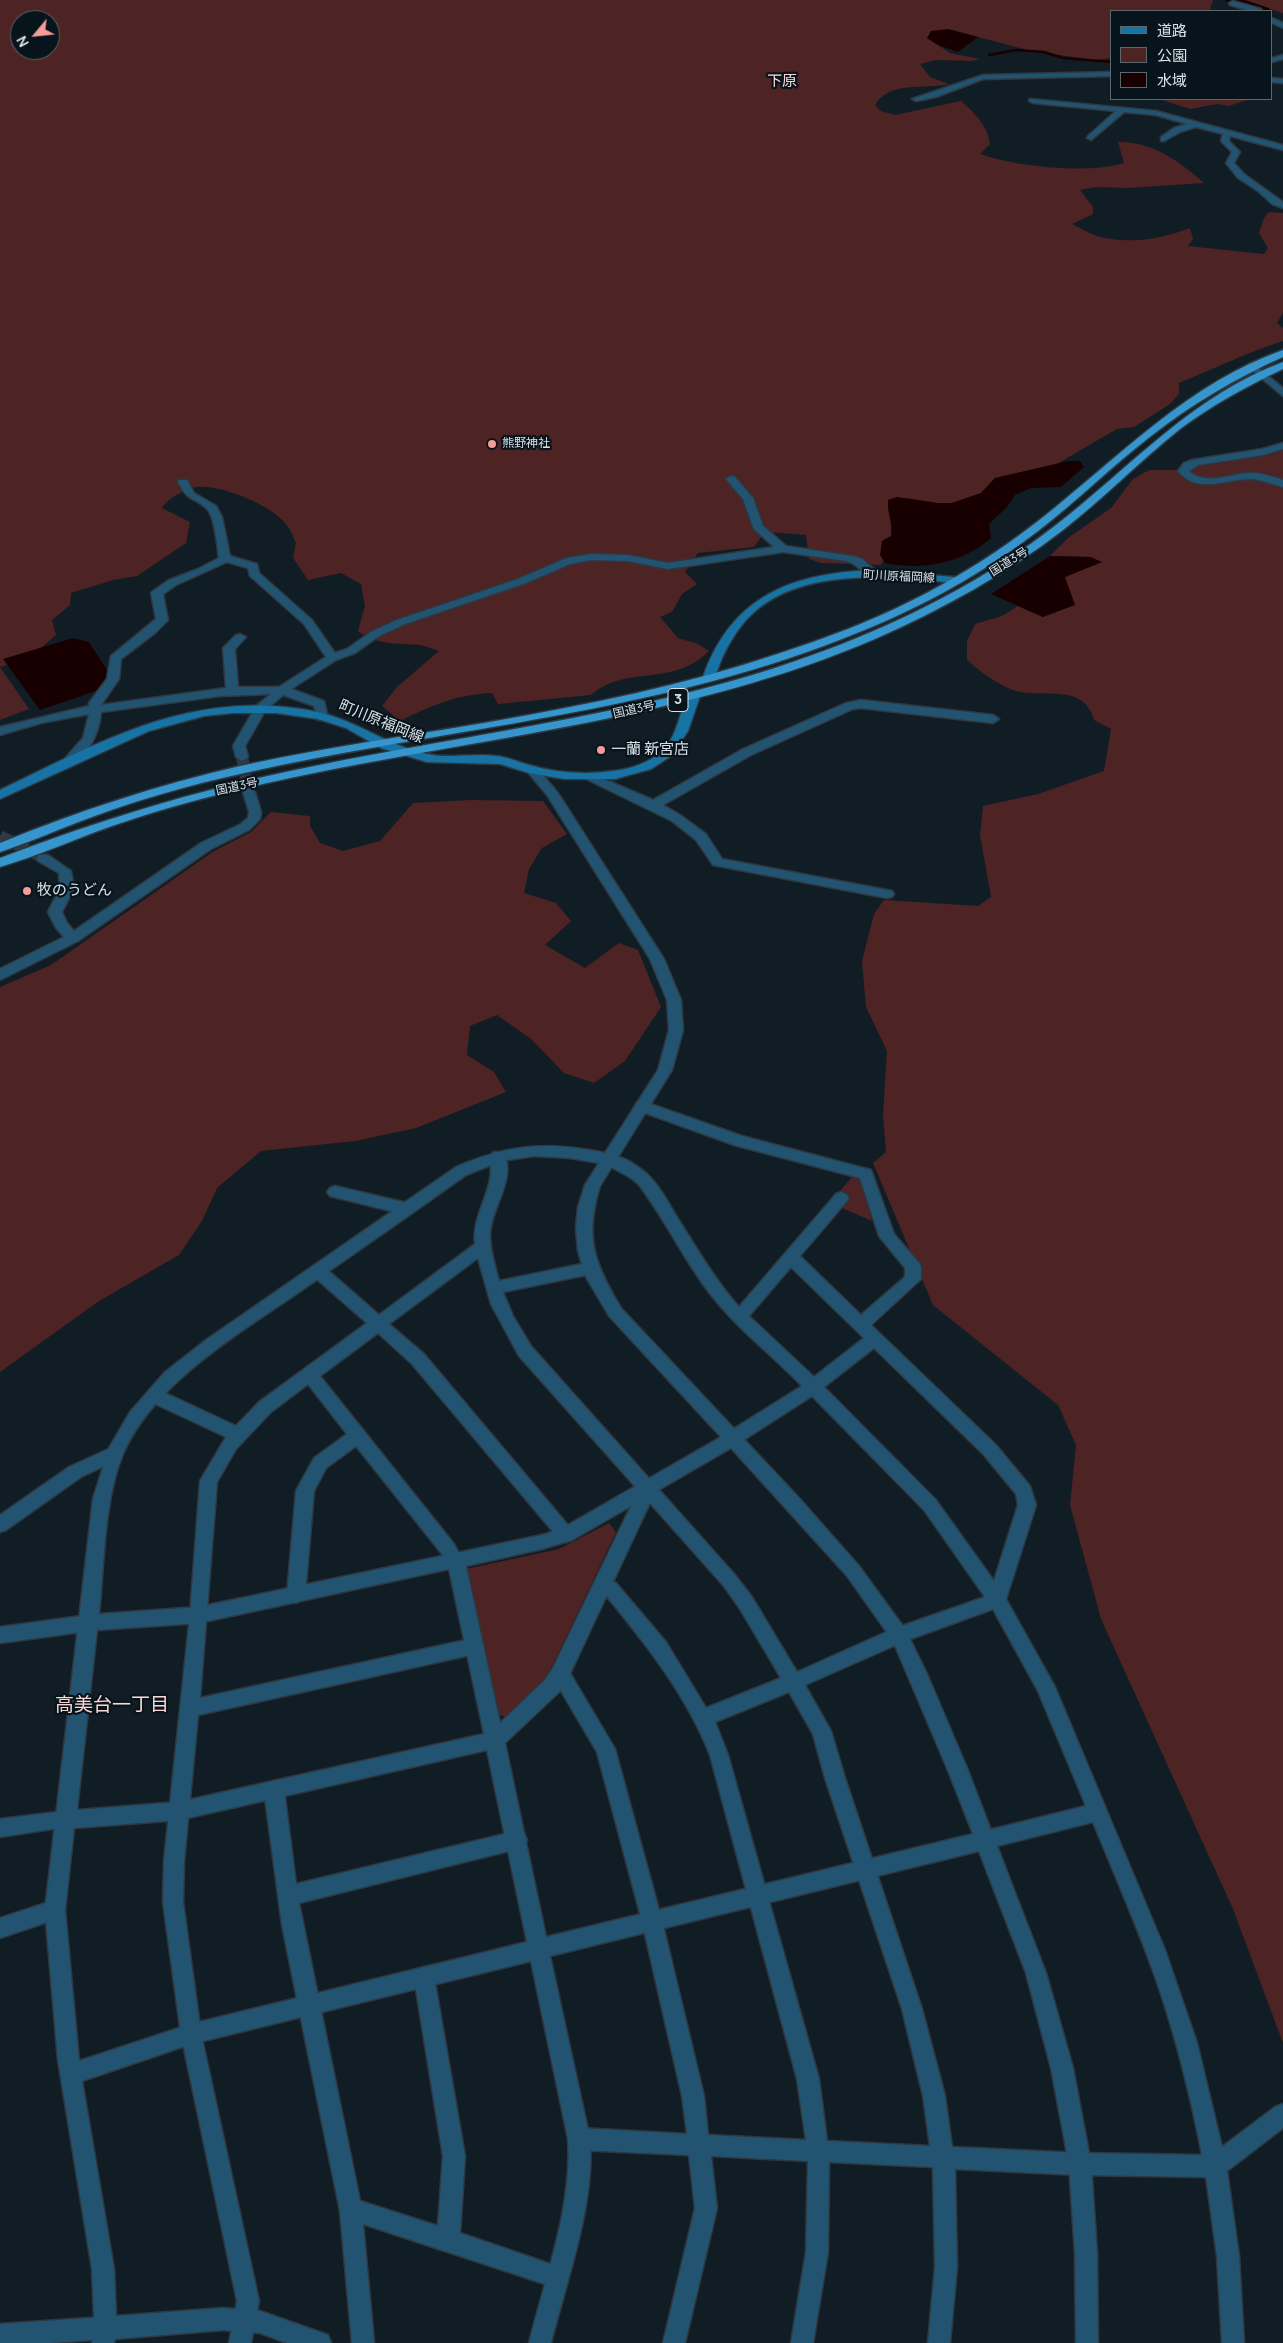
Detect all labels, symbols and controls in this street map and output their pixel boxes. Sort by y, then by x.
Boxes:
north arrow [10,10,60,60]
legend [1110,10,1273,100]
text: 道路 [1157,20,1187,41]
text: N [11,33,33,51]
text: 公園 [1157,45,1187,66]
text: 水域 [1157,70,1187,91]
district label: 下原 [767,73,797,91]
place label: 熊野神社 [502,437,550,451]
marker: 熊野神社 [486,438,498,450]
street label: 国道3号 [987,545,1031,579]
street label: 町川原福岡線 [863,568,935,586]
road number: 3 [668,688,688,712]
street label: 町川原福岡線 [336,697,426,747]
street label: 国道3号 [612,698,656,722]
place label: 一蘭 新宮店 [611,741,689,759]
marker: 一蘭 新宮店 [595,744,607,756]
street label: 国道3号 [215,776,259,798]
place label: 牧のうどん [37,882,112,900]
marker: 牧のうどん [21,885,33,897]
district label: 高美台一丁目 [55,1695,169,1717]

